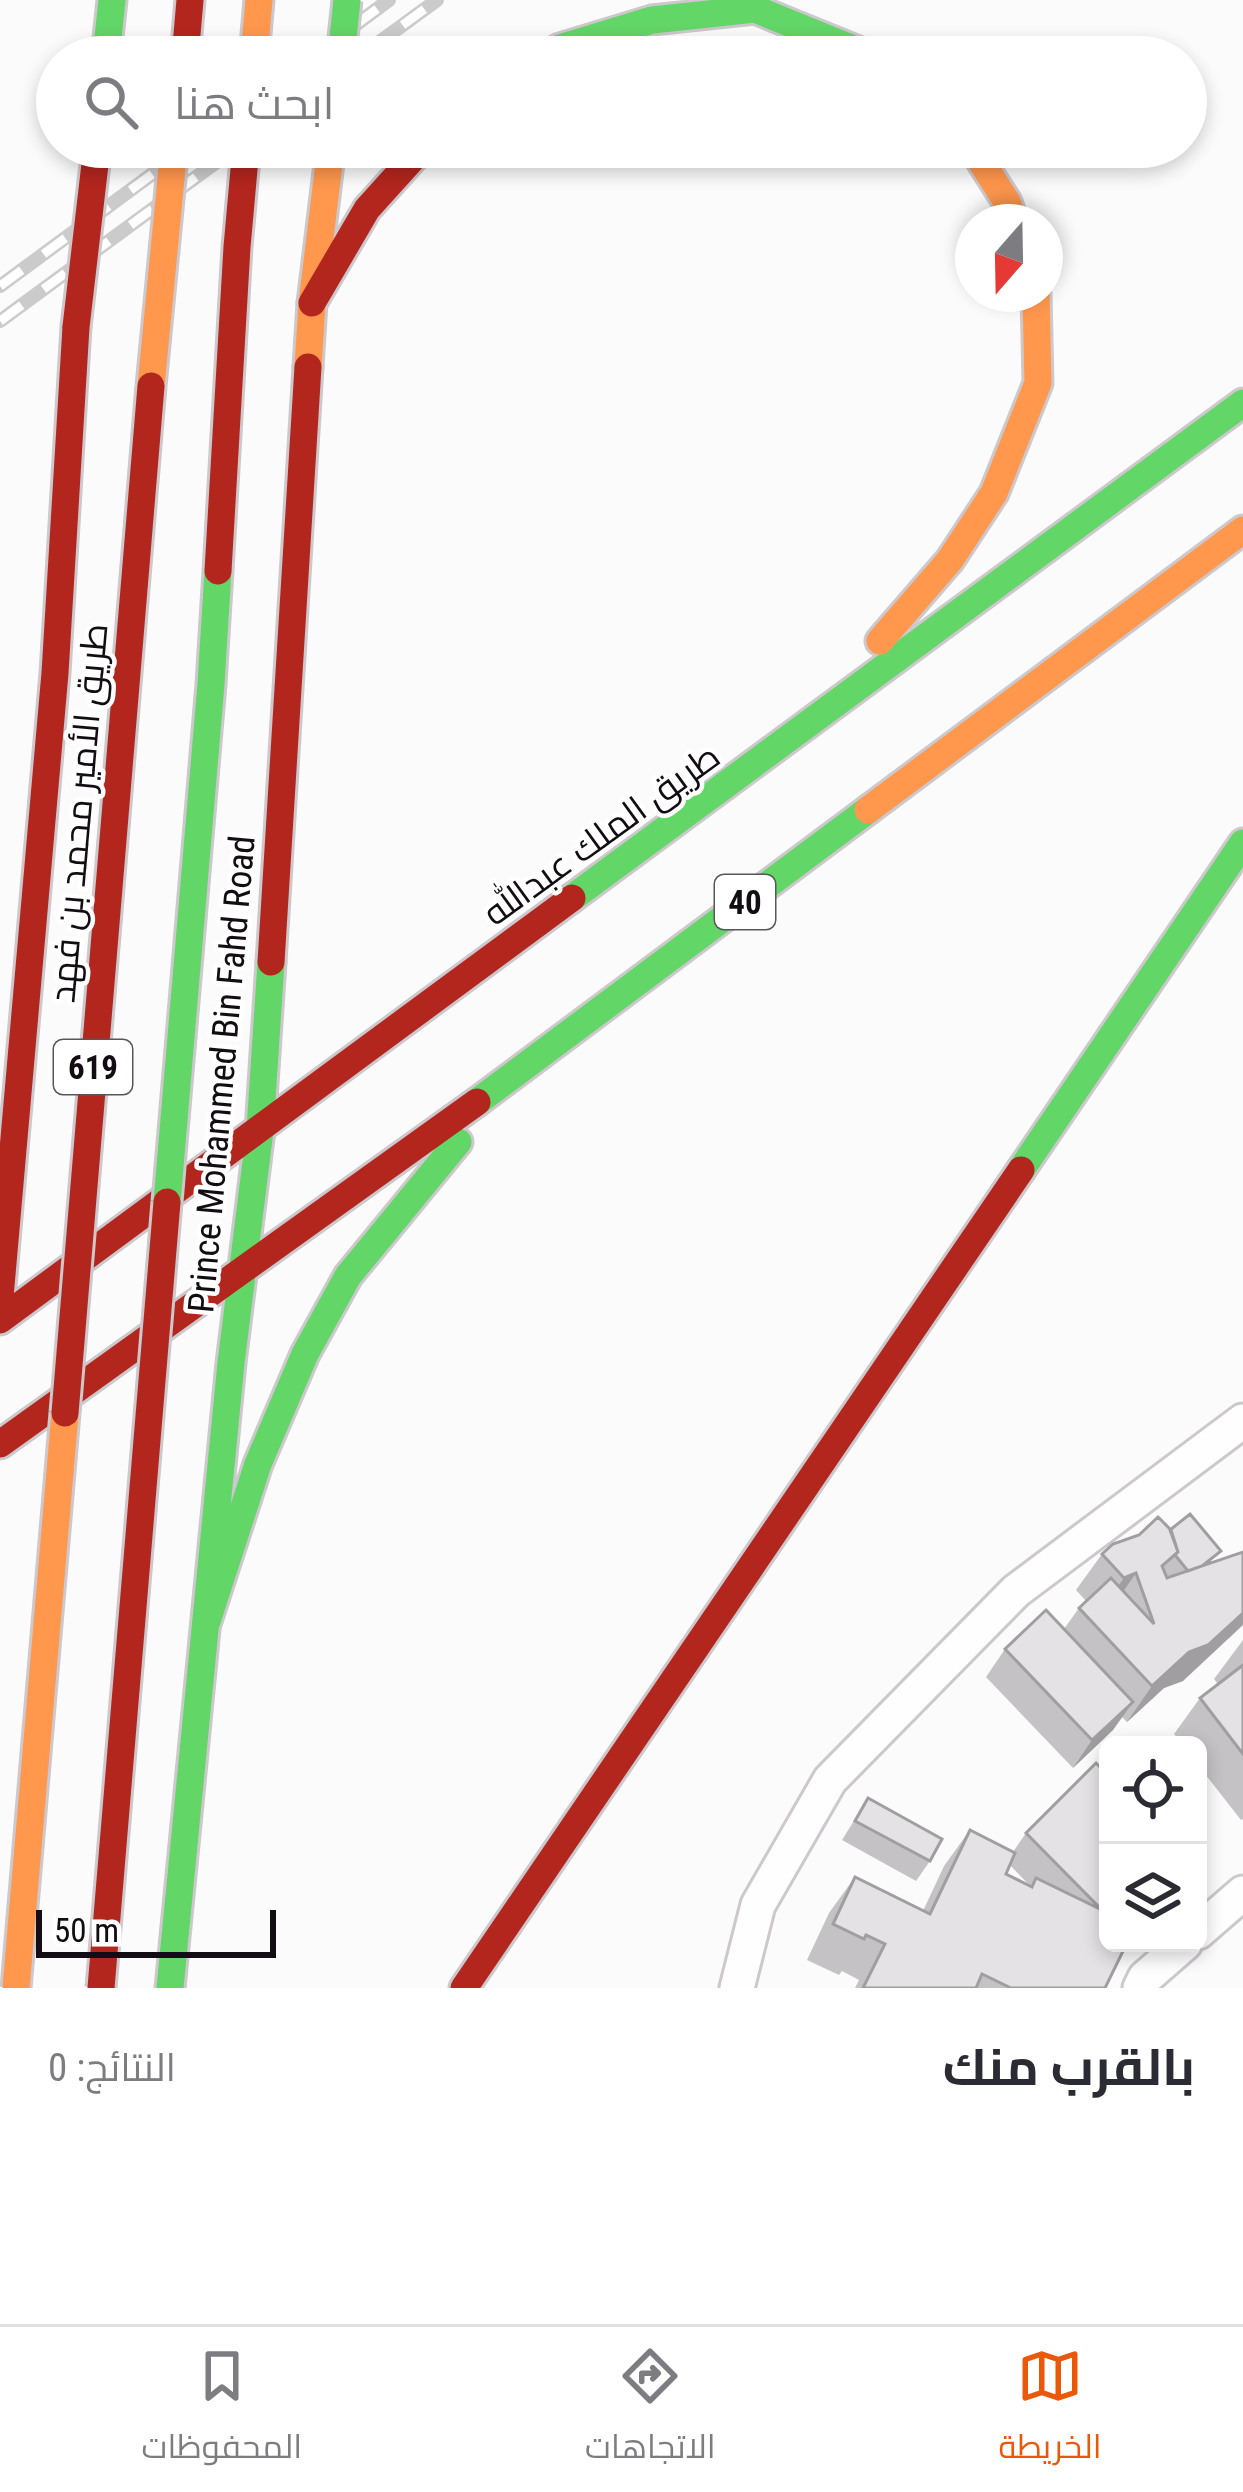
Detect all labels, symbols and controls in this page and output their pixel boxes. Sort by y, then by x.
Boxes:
search box [36,36,1207,168]
icon: search [78,69,144,135]
text: ابحث هنا [174,77,335,130]
north arrow [955,204,1063,312]
street label: طريق الأمير محمد بن فهد [41,622,118,1005]
street label: طريق الملك عبدالله [473,733,729,935]
street label: Prince Mohammed Bin Fahd Road [180,834,264,1314]
road number: 40 [715,875,775,929]
road number: 619 [54,1040,132,1094]
map controls [1099,1736,1207,1952]
button: locate [1099,1736,1207,1844]
button: layers [1099,1844,1207,1952]
scale bar [36,1904,276,1957]
text: 50 m [54,1911,119,1950]
text: بالقرب منك [943,2038,1195,2097]
text: النتائج: 0 [48,2045,176,2091]
tab: المحفوظات [141,2343,302,2477]
tab: الاتجاهات [585,2343,716,2477]
tab: الخريطة [999,2343,1102,2477]

